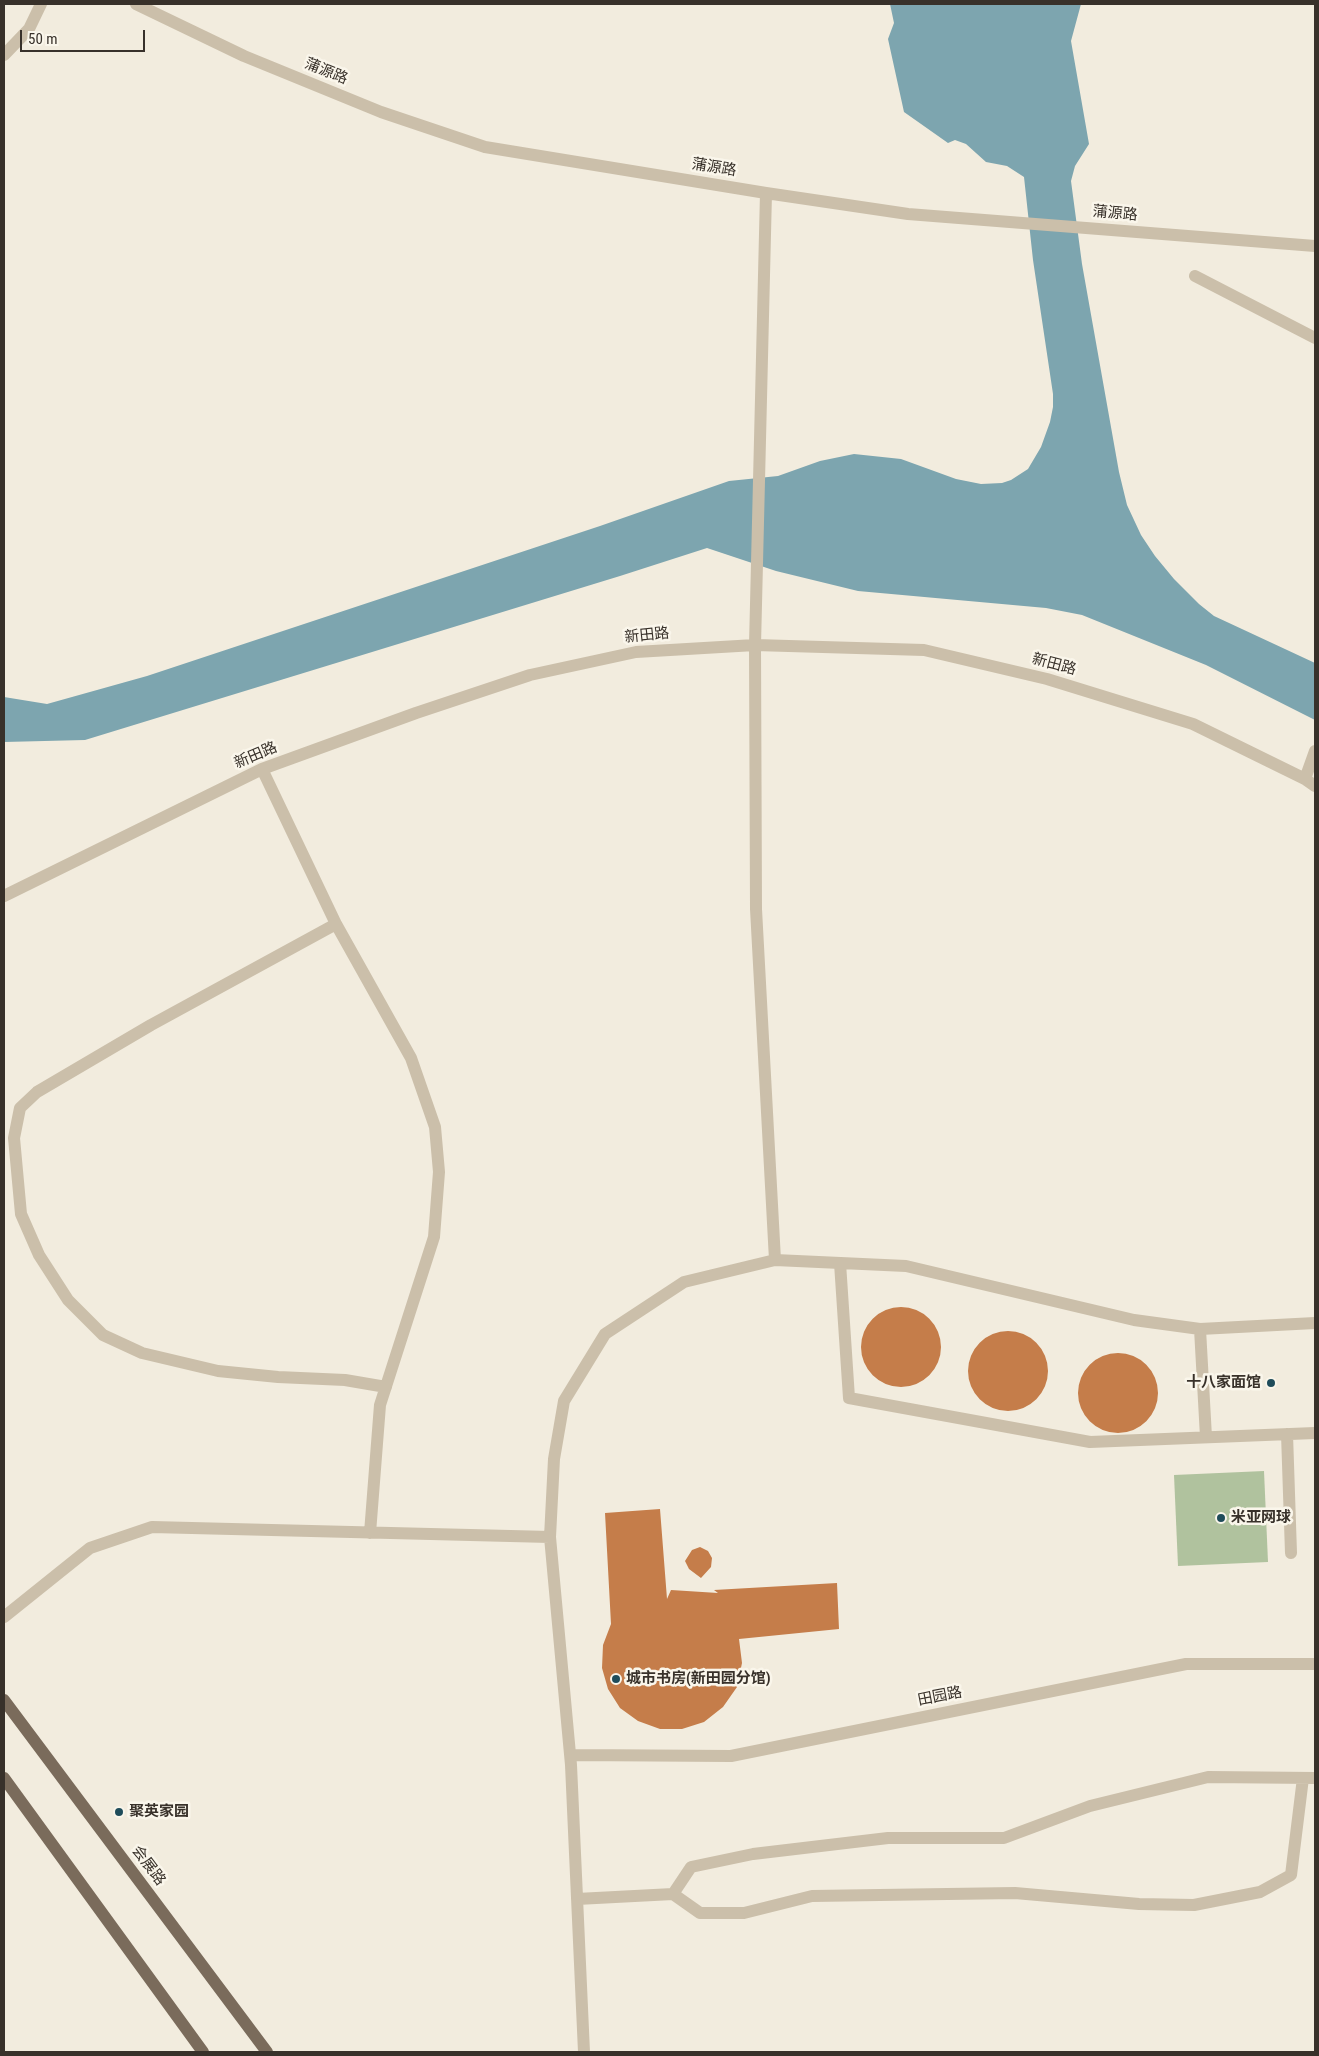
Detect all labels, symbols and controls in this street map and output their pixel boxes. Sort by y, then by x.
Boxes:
scale bar [22,20,148,52]
text: 50 m [28,30,58,48]
street label: 蒲源路 [302,55,350,89]
street label: 蒲源路 [690,156,738,180]
street label: 蒲源路 [1092,203,1138,225]
street label: 新田路 [624,625,670,647]
street label: 新田路 [1030,650,1078,680]
street label: 新田路 [232,739,280,773]
place label: 十八家面馆 [1186,1374,1261,1392]
marker: 十八家面馆 [1265,1377,1277,1389]
place label: 米亚网球 [1231,1509,1291,1527]
marker: 米亚网球 [1215,1512,1227,1524]
place label: 城市书房(新田园分馆) [626,1670,771,1688]
marker: 城市书房(新田园分馆) [610,1673,622,1685]
street label: 田园路 [916,1684,964,1710]
place label: 聚英家园 [129,1803,189,1821]
marker: 聚英家园 [113,1806,125,1818]
street label: 会展路 [127,1843,169,1889]

